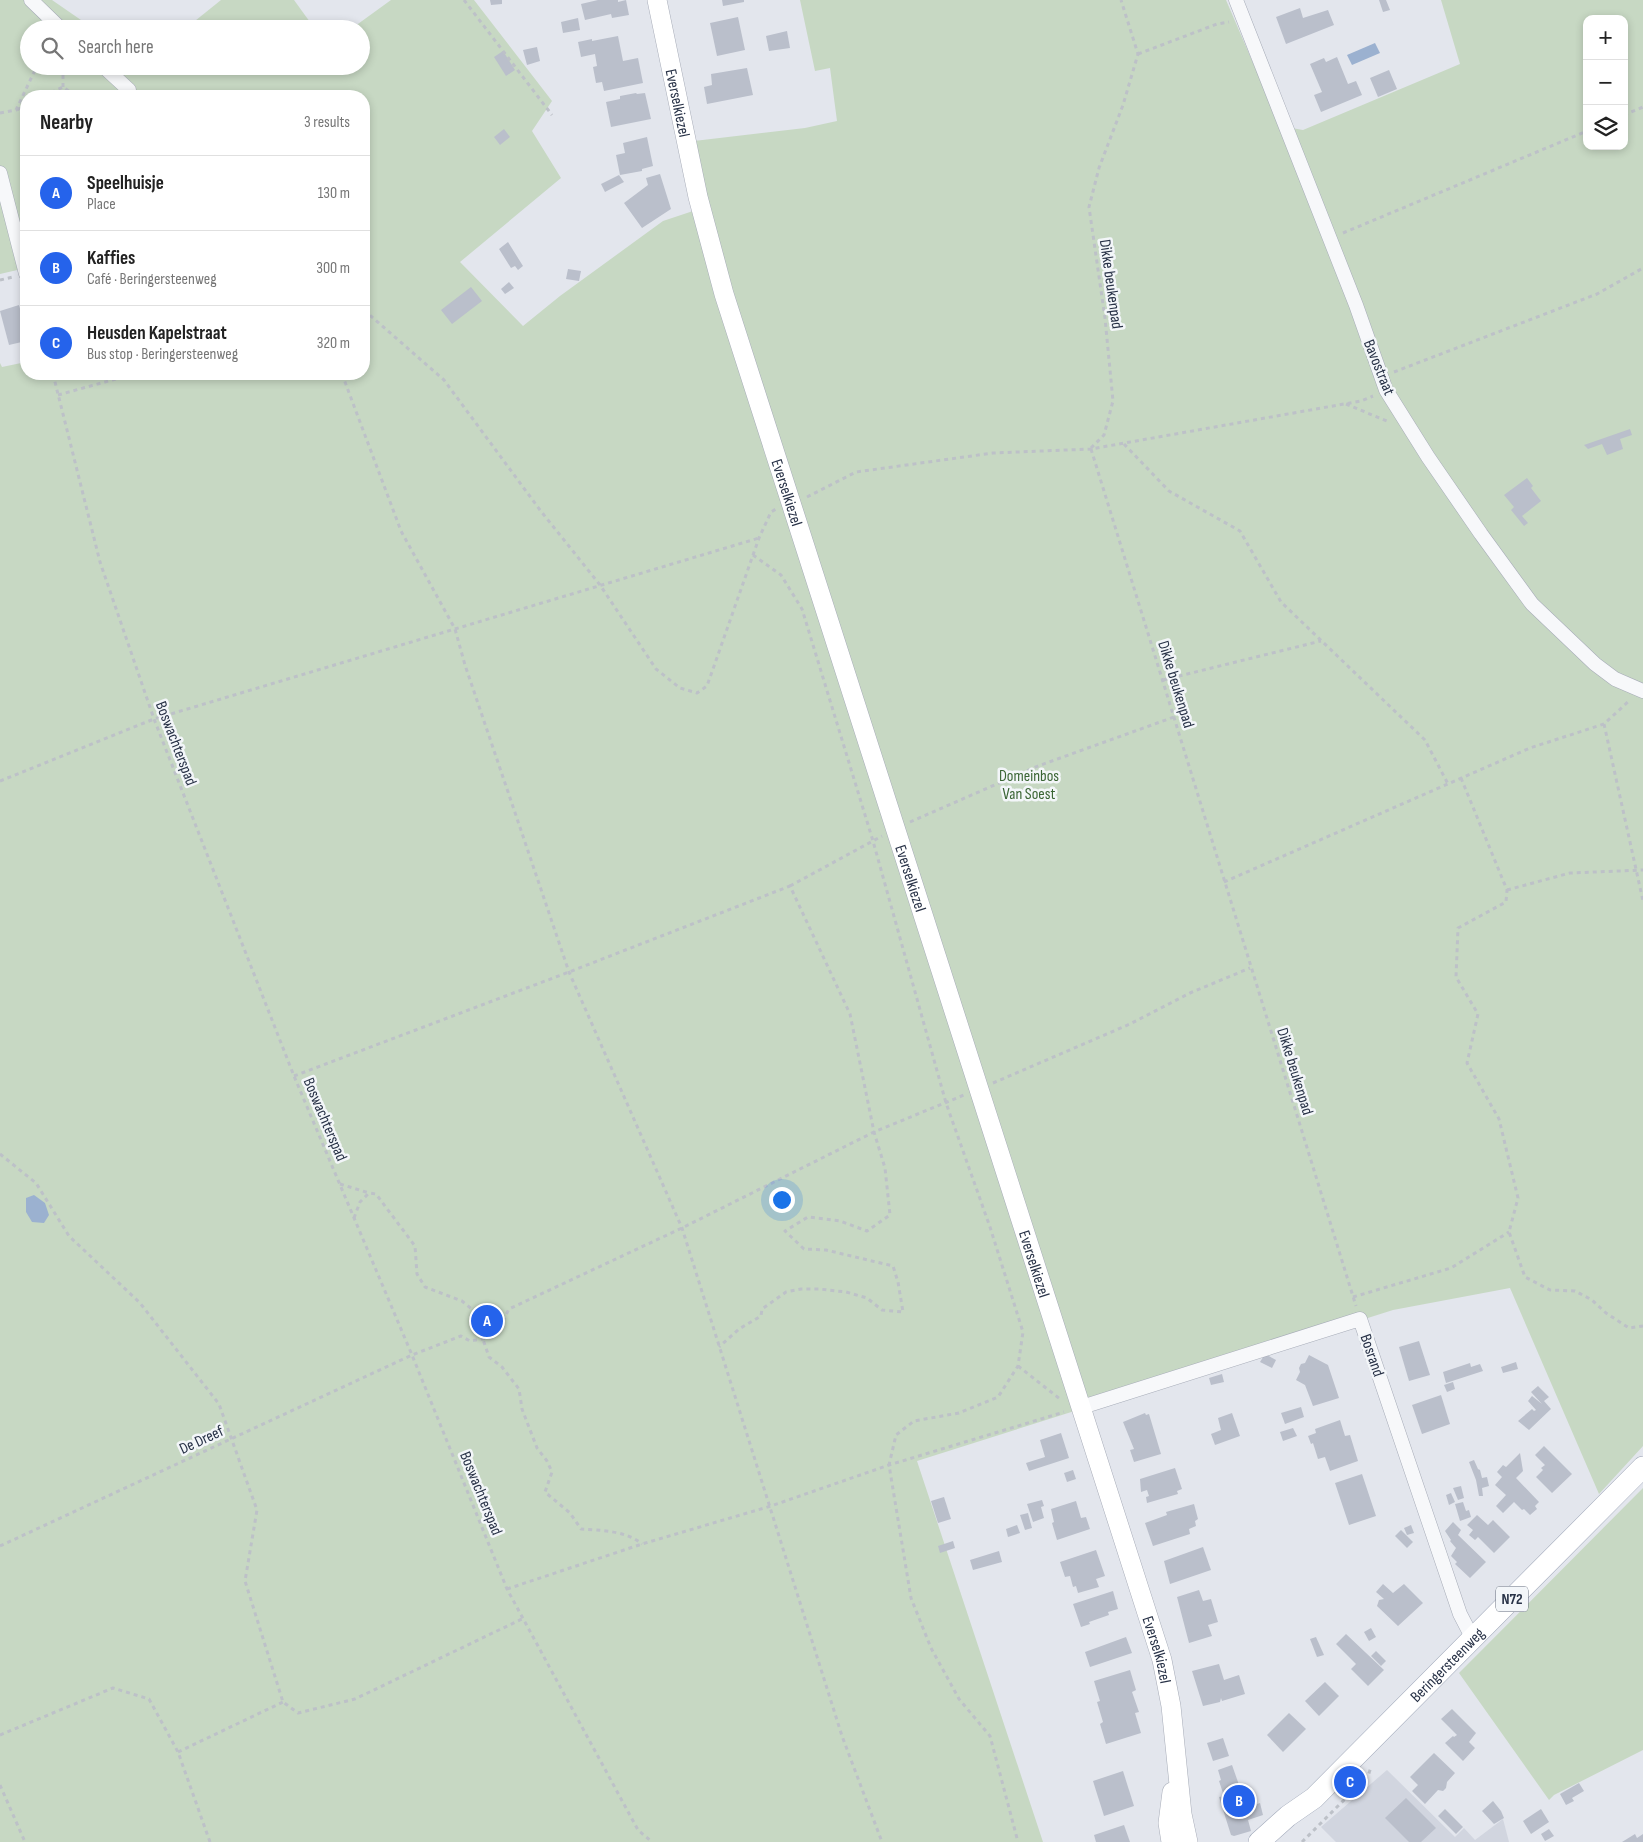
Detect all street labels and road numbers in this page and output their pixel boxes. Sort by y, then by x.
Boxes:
street label: Everselkiezel [661,67,693,139]
street label: Dikke beukenpad [1095,238,1126,330]
street label: Bavostraat [1359,337,1398,398]
street label: Everselkiezel [767,457,806,529]
street label: Dikke beukenpad [1153,639,1198,730]
street label: Boswachterspad [151,699,200,788]
street label: Everselkiezel [890,843,929,914]
street label: Dikke beukenpad [1272,1026,1317,1117]
street label: Boswachterspad [299,1075,351,1164]
street label: Everselkiezel [1014,1228,1053,1300]
street label: Bosrand [1356,1332,1388,1379]
street label: De Dreef [177,1422,227,1459]
street label: Boswachterspad [455,1449,506,1538]
road number: N72 [1496,1586,1528,1612]
street label: Everselkiezel [1138,1614,1174,1685]
street label: Beringersteenweg [1407,1624,1489,1707]

